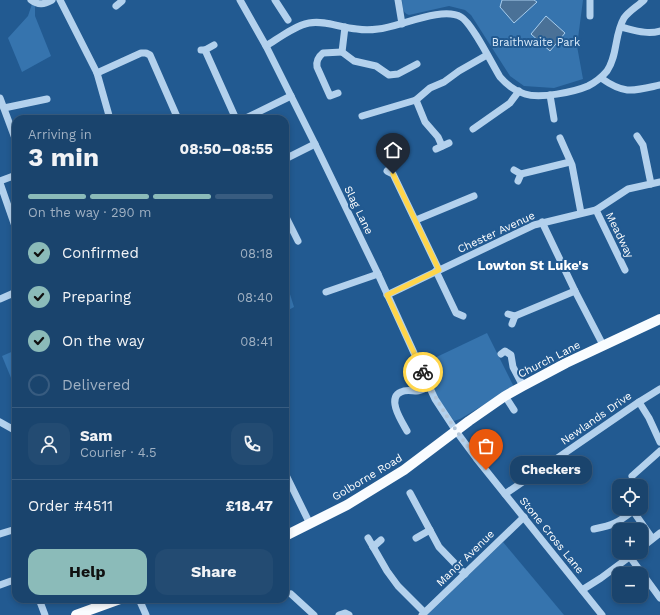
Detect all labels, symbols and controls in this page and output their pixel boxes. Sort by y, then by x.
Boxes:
park label: Braithwaite Park [492,36,580,49]
text: Arriving in [28,127,92,142]
pin [376,133,410,174]
icon: home [382,139,404,161]
text: 08:50–08:55 [180,140,273,158]
text: 3 min [28,142,99,172]
street label: Slag Lane [341,184,376,237]
text: On the way · 290 m [28,205,151,220]
street label: Chester Avenue [455,209,537,256]
street label: Meadway [603,210,636,261]
icon: check [28,242,50,264]
text: Confirmed [62,244,139,262]
text: 08:18 [240,246,273,261]
district label: Lowton St Luke's [478,258,589,273]
icon: check [28,286,50,308]
text: Preparing [62,288,131,306]
text: 08:40 [237,290,273,305]
icon: check [28,330,50,352]
text: On the way [62,332,144,350]
text: 08:41 [240,334,273,349]
street label: Church Lane [516,338,583,381]
courier [403,352,443,392]
icon: bike [412,361,434,383]
text: Delivered [62,376,130,394]
street label: Newlands Drive [558,389,634,448]
button: person [28,423,70,465]
button: phone [231,423,273,465]
text: Sam [80,427,112,445]
pin [469,429,503,470]
icon: bag [475,435,497,457]
text: Courier · 4.5 [80,445,157,460]
street label: Golborne Road [330,451,405,504]
callout: Checkers [510,456,592,484]
text: Checkers [521,462,581,477]
map controls [612,479,648,603]
button: locate [612,479,648,515]
street label: Stone Cross Lane [517,494,587,576]
text: Order #4511 [28,497,113,515]
text: £18.47 [225,497,273,515]
button: + [612,523,648,559]
street label: Manor Avenue [434,527,497,589]
button: Help [28,549,147,595]
button: Share [155,549,273,595]
button: − [612,567,648,603]

